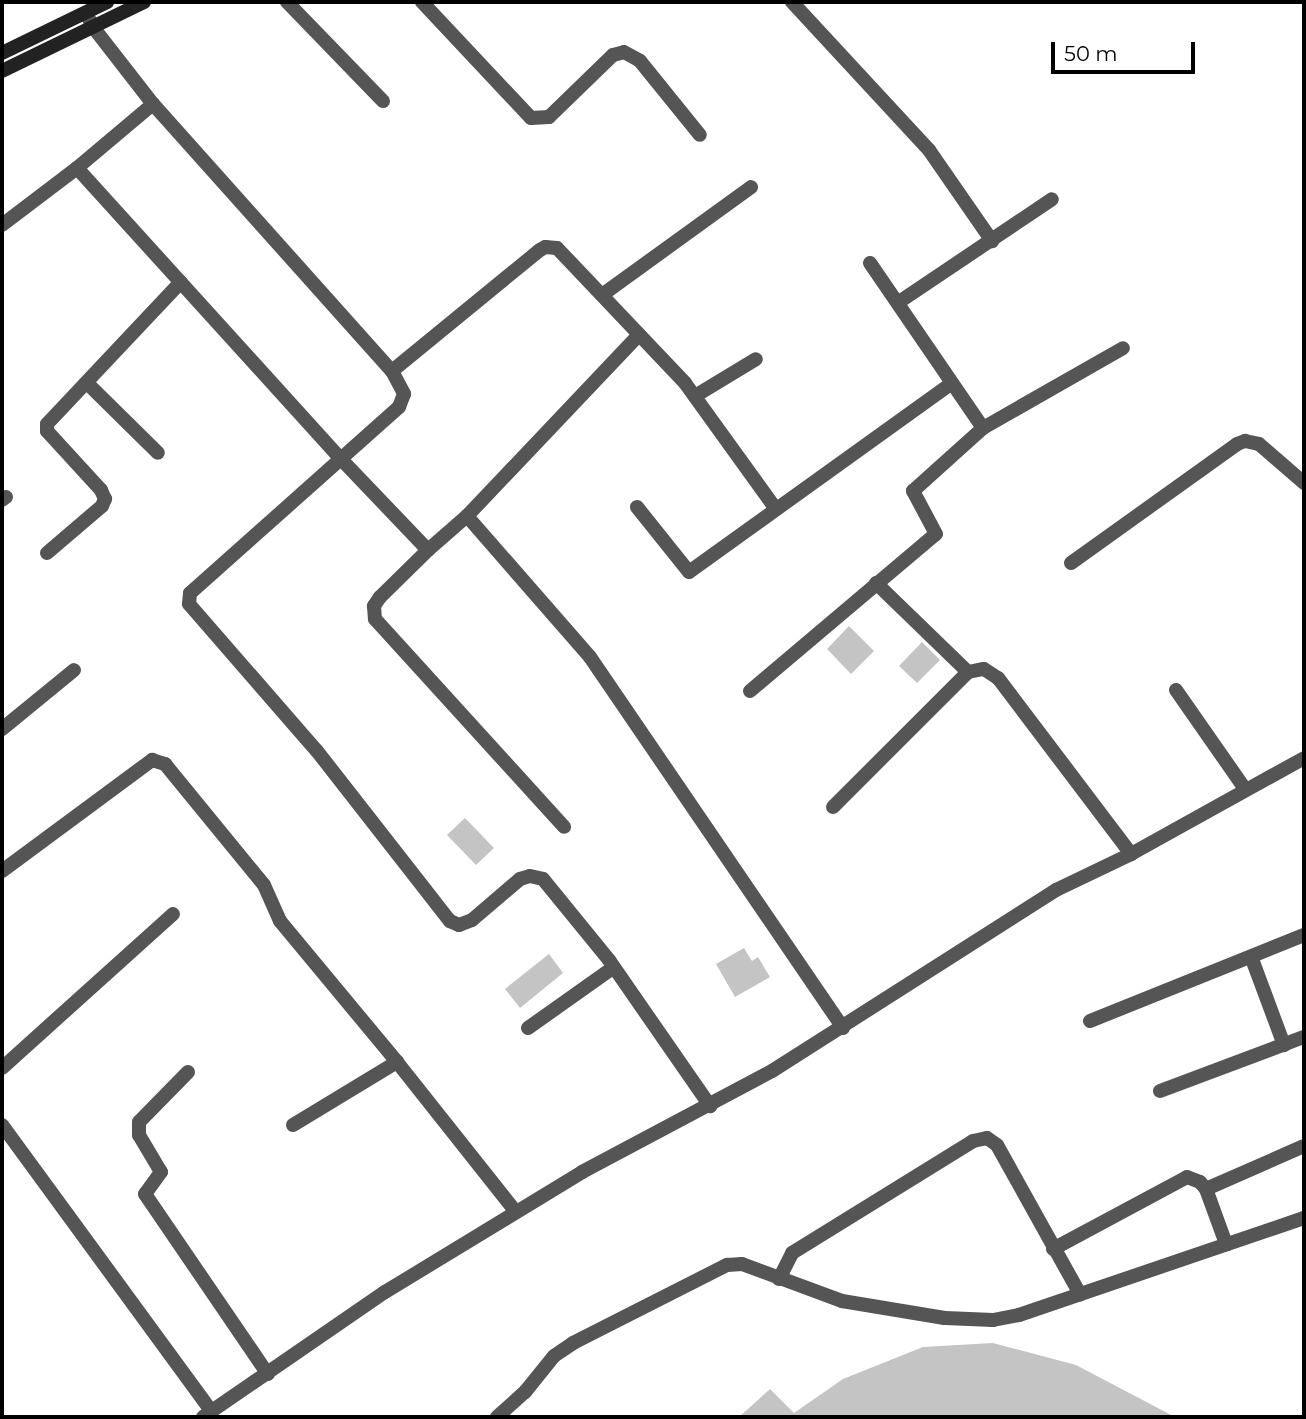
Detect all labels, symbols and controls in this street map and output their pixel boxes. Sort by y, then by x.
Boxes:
scale bar [1054,28,1198,72]
text: 50 m [1064,41,1118,66]

